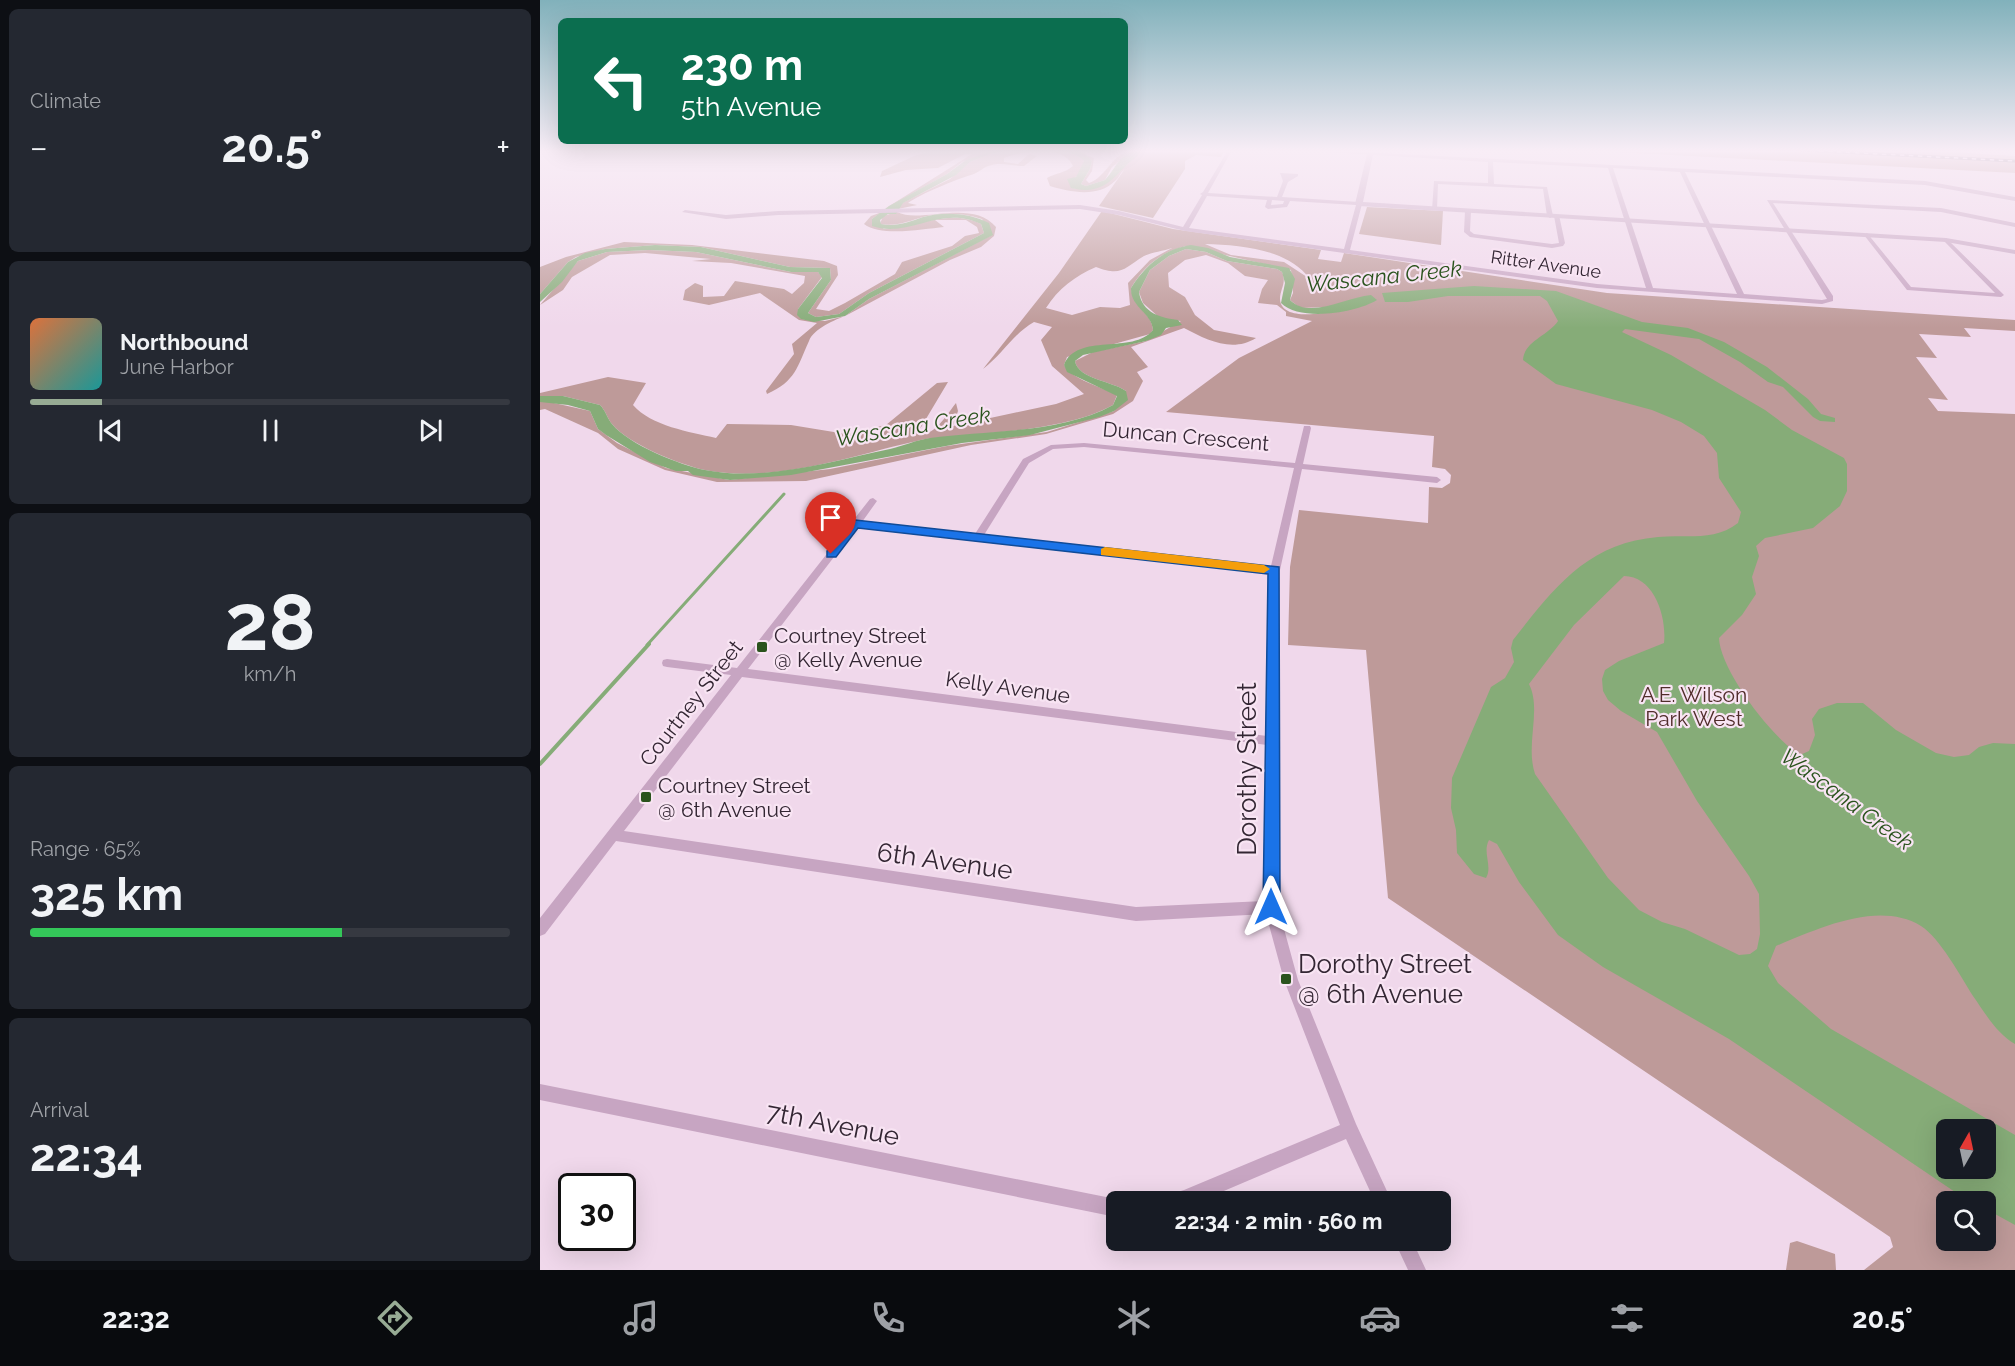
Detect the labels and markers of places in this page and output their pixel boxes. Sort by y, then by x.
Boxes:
pin [805,492,856,554]
place label: Courtney Street @ Kelly Avenue [774,623,926,672]
marker: Courtney Street @ Kelly Avenue [755,640,769,654]
place label: Courtney Street @ 6th Avenue [658,773,810,822]
marker: Courtney Street @ 6th Avenue [639,790,653,804]
place label: Dorothy Street @ 6th Avenue [1298,949,1472,1009]
marker: Dorothy Street @ 6th Avenue [1279,972,1293,986]

